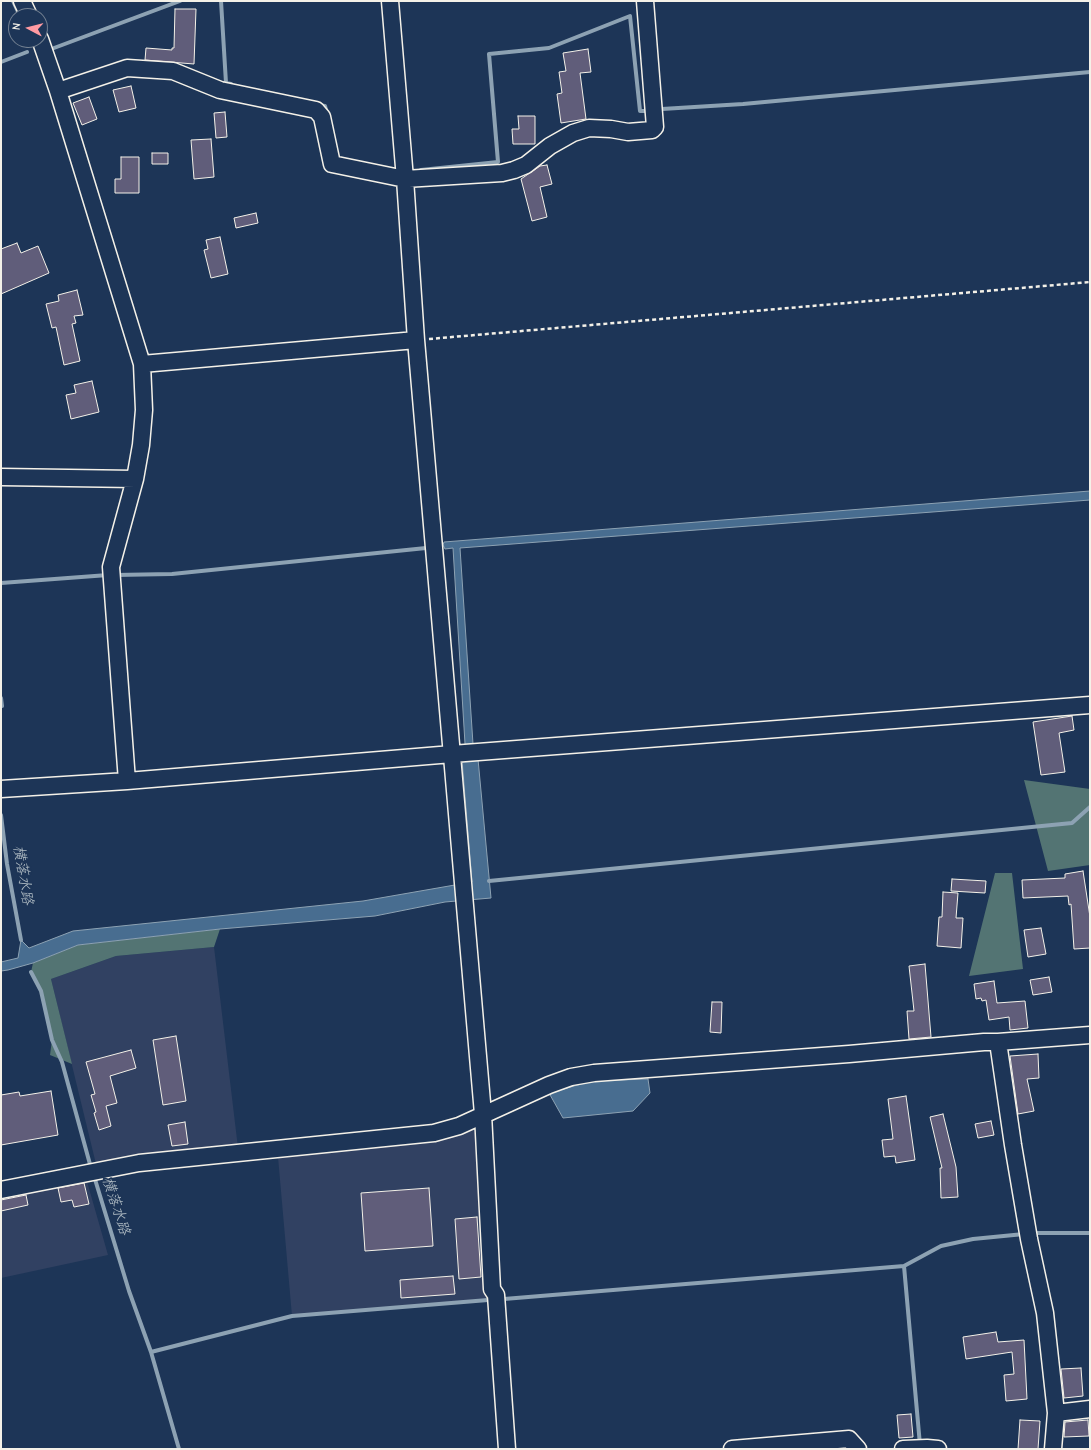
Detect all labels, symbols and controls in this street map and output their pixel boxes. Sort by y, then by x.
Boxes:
north arrow [8,8,48,48]
text: N [10,22,23,31]
water label: 横落水路 [9,844,37,906]
water label: 横落水路 [98,1175,134,1237]

